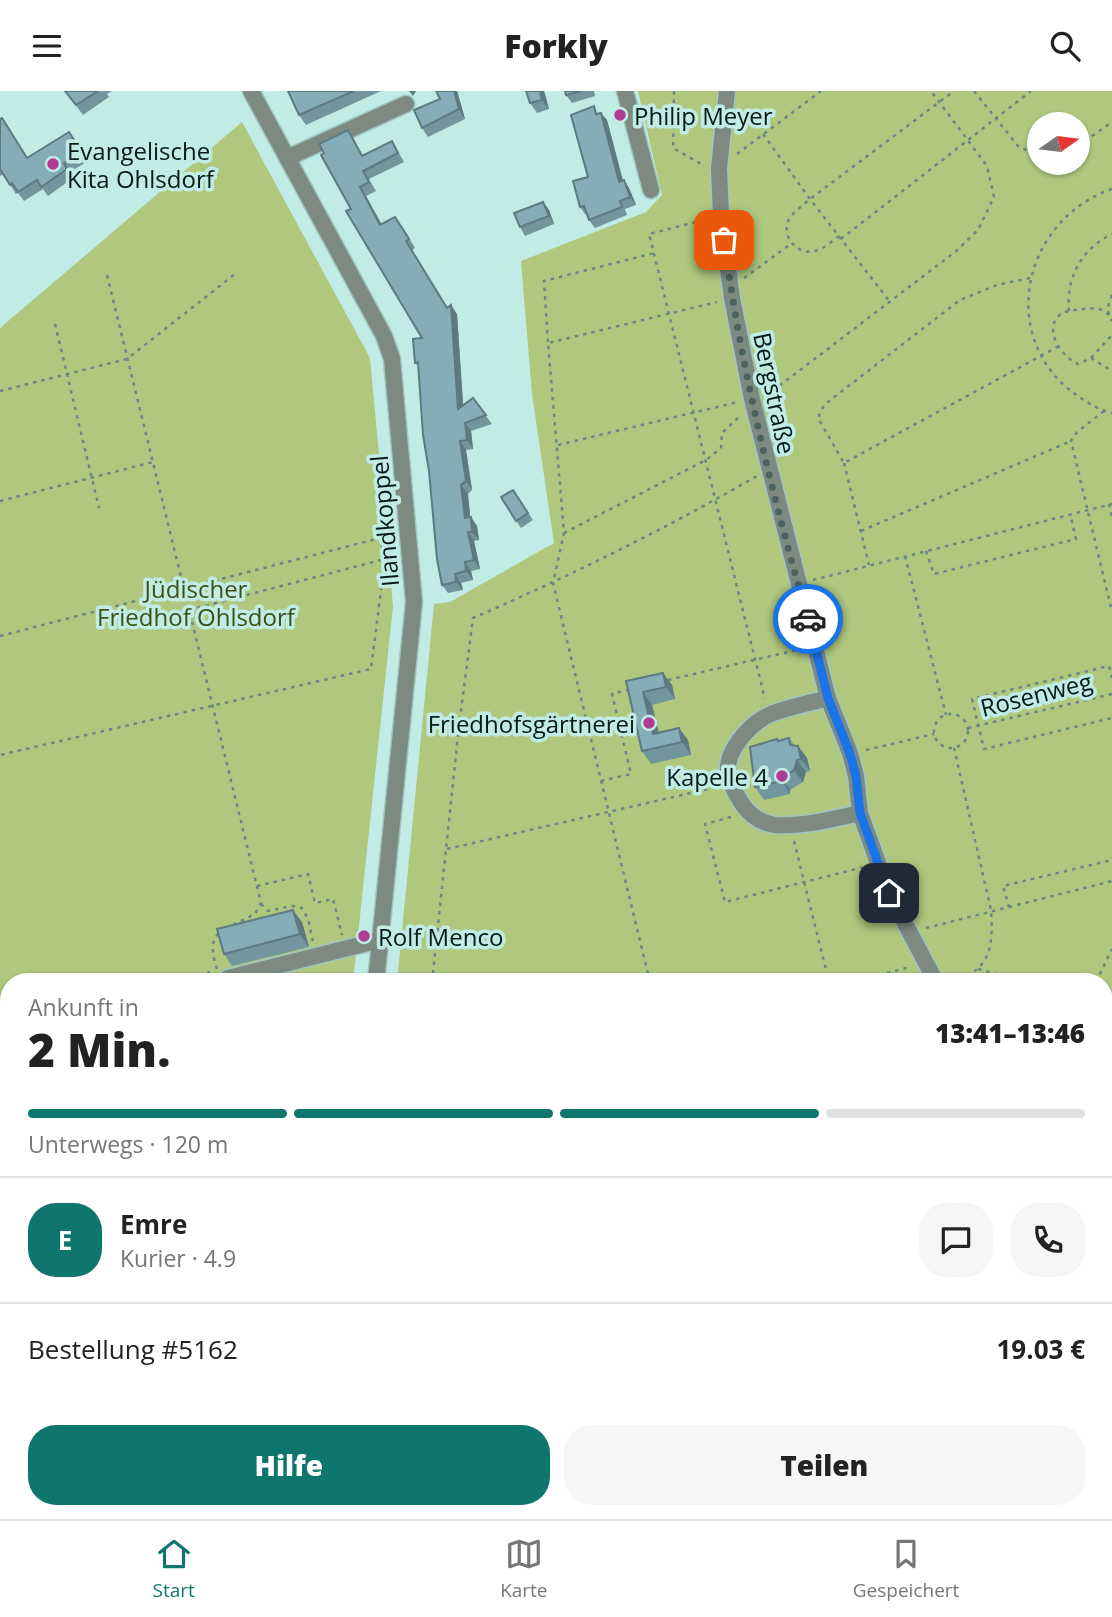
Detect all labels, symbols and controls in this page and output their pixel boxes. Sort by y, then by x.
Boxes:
text: Forkly [504,24,608,67]
icon: menu [28,27,66,65]
icon: search [1046,27,1084,65]
place label: Philip Meyer [634,99,773,132]
marker: Philip Meyer [612,107,628,123]
north arrow [1027,112,1090,175]
map controls [1027,112,1090,175]
place label: Evangelische Kita Ohlsdorf [67,134,216,195]
marker: Evangelische Kita Ohlsdorf [45,156,61,172]
pin [694,210,754,270]
icon: bag [705,221,743,259]
street label: Bergstraße [746,329,804,457]
street label: Ilandkoppel [362,454,406,588]
park label: Jüdischer Friedhof Ohlsdorf [97,572,297,633]
courier [773,584,843,654]
icon: car [789,600,827,638]
street label: Rosenweg [977,664,1095,724]
place label: Friedhofsgärtnerei [428,707,635,740]
marker: Friedhofsgärtnerei [641,715,657,731]
place label: Kapelle 4 [666,760,768,793]
marker: Kapelle 4 [774,768,790,784]
pin [859,863,919,923]
icon: home [870,874,908,912]
place label: Rolf Menco [378,920,503,953]
marker: Rolf Menco [356,928,372,944]
text: Ankunft in [28,991,139,1023]
text: 13:41–13:46 [935,1015,1085,1051]
text: 2 Min. [28,1018,170,1080]
text: Unterwegs · 120 m [28,1128,228,1160]
button: chat [919,1203,993,1277]
button: phone [1011,1203,1085,1277]
text: Emre [120,1206,187,1242]
text: E [58,1222,72,1258]
text: Kurier · 4.9 [120,1242,236,1274]
text: Bestellung #5162 [28,1331,238,1367]
text: 19.03 € [997,1331,1085,1367]
button: Hilfe [28,1425,550,1505]
button: Teilen [564,1425,1085,1505]
tab: Start [153,1535,195,1603]
tab: Karte [500,1535,548,1603]
tab: Gespeichert [853,1535,959,1603]

